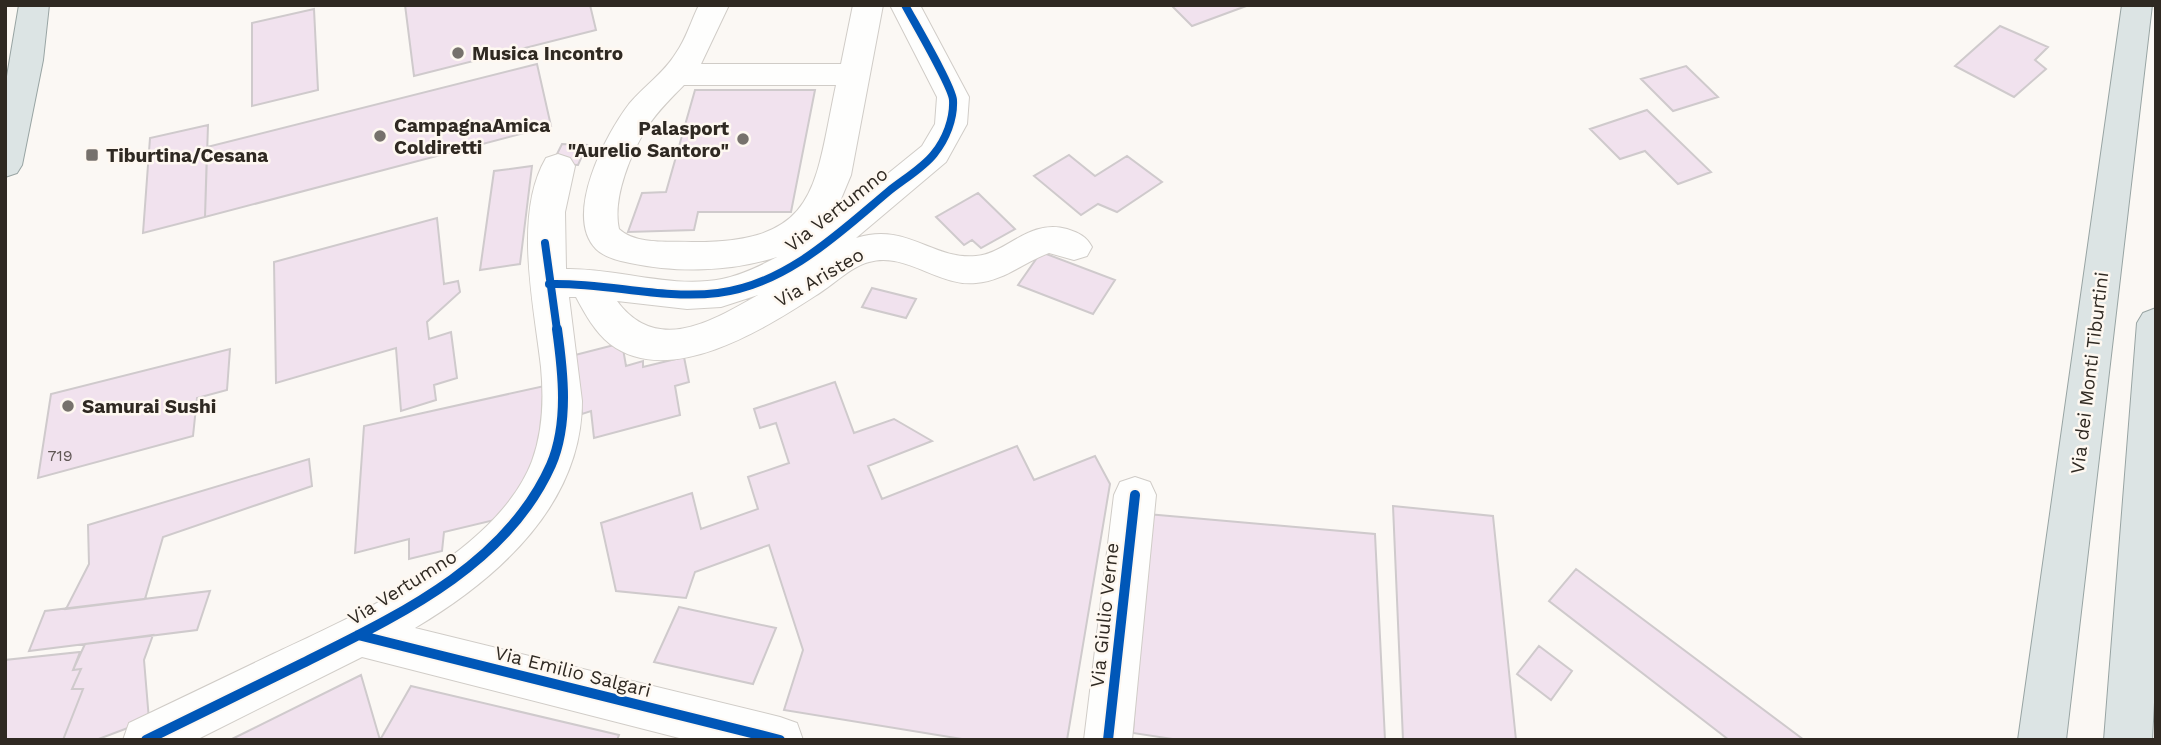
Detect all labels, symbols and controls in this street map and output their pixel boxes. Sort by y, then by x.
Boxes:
place label: Musica Incontro [472,42,623,65]
marker: Musica Incontro [450,45,466,61]
place label: CampagnaAmica Coldiretti [394,114,550,159]
place label: Palasport "Aurelio Santoro" [568,117,730,162]
marker: CampagnaAmica Coldiretti [372,128,388,144]
marker: Palasport "Aurelio Santoro" [735,131,751,147]
place label: Tiburtina/Cesana [106,144,268,167]
marker: Tiburtina/Cesana [84,147,100,163]
street label: Via Vertumno [780,162,892,257]
street label: Via Aristeo [771,243,868,312]
street label: Via dei Monti Tiburtini [2066,271,2113,475]
place label: Samurai Sushi [82,395,216,418]
marker: Samurai Sushi [60,398,76,414]
house number: 719 [47,446,73,465]
street label: Via Giulio Verne [1085,541,1124,689]
street label: Via Vertumno [344,545,461,630]
street label: Via Emilio Salgari [492,641,653,702]

